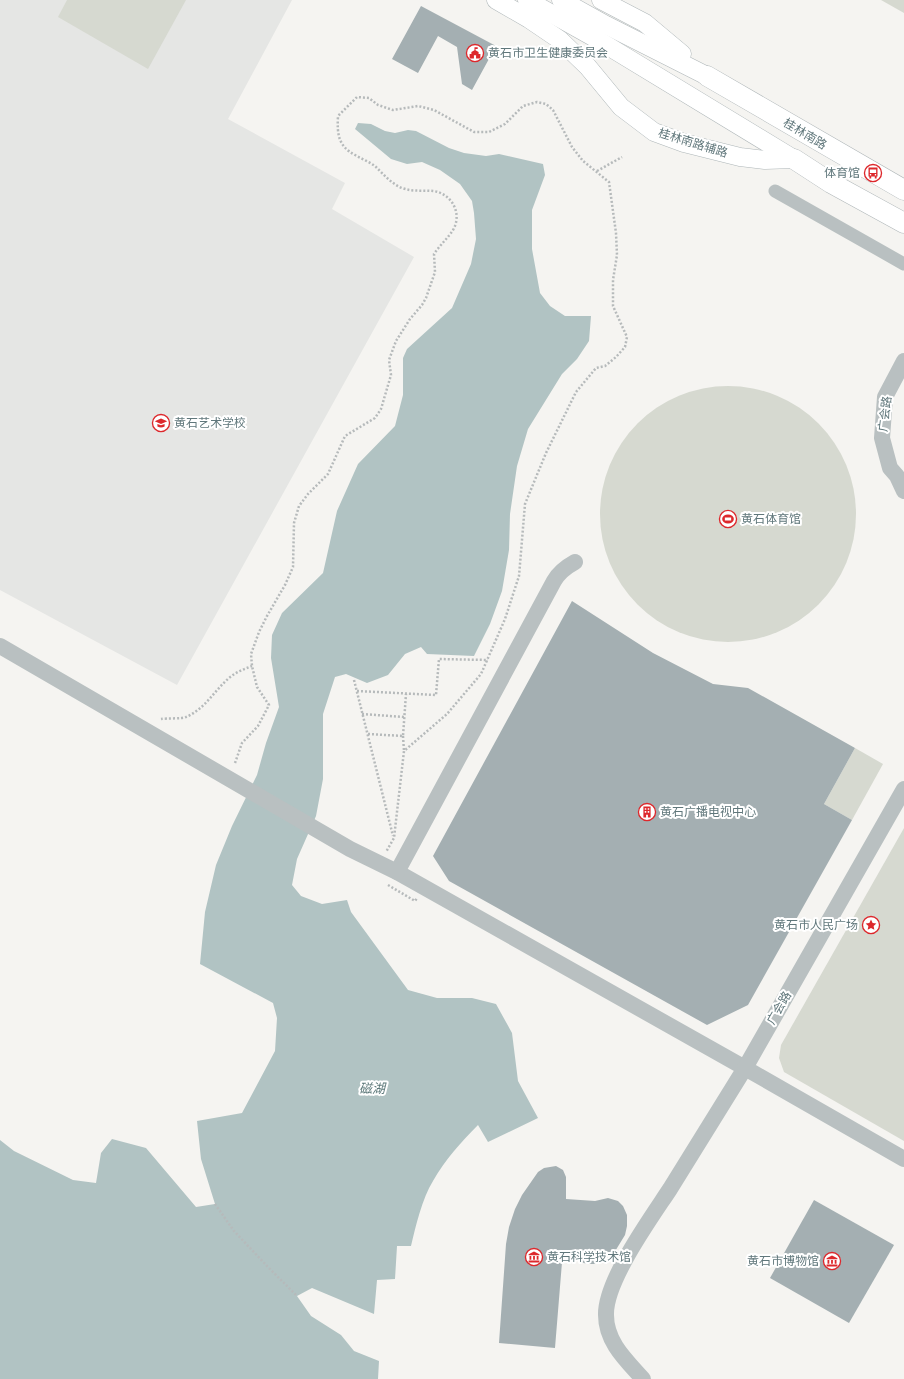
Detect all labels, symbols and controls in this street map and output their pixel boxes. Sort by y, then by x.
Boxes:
public building icon: 黄石市卫生健康委员会 [465,43,485,63]
place label: 黄石市卫生健康委员会 [488,46,608,60]
street label: 桂林南路 [781,116,829,152]
street label: 桂林南路辅路 [657,126,729,160]
bus stop icon: 体育馆 [863,163,883,183]
place label: 体育馆 [824,166,860,180]
street label: 广会路 [876,395,894,433]
school or university icon: 黄石艺术学校 [151,413,171,433]
place label: 黄石艺术学校 [174,416,246,430]
sports icon: 黄石体育馆 [718,509,738,529]
place label: 黄石体育馆 [741,512,801,526]
building icon: 黄石广播电视中心 [637,802,657,822]
place label: 黄石广播电视中心 [660,805,756,819]
place icon: 黄石市人民广场 [861,915,881,935]
place label: 黄石市人民广场 [774,918,858,932]
street label: 广会路 [764,989,794,1027]
water label: 磁湖 [359,1081,387,1096]
museum icon: 黄石科学技术馆 [524,1247,544,1267]
place label: 黄石科学技术馆 [547,1250,631,1264]
museum icon: 黄石市博物馆 [822,1251,842,1271]
place label: 黄石市博物馆 [747,1254,819,1268]

